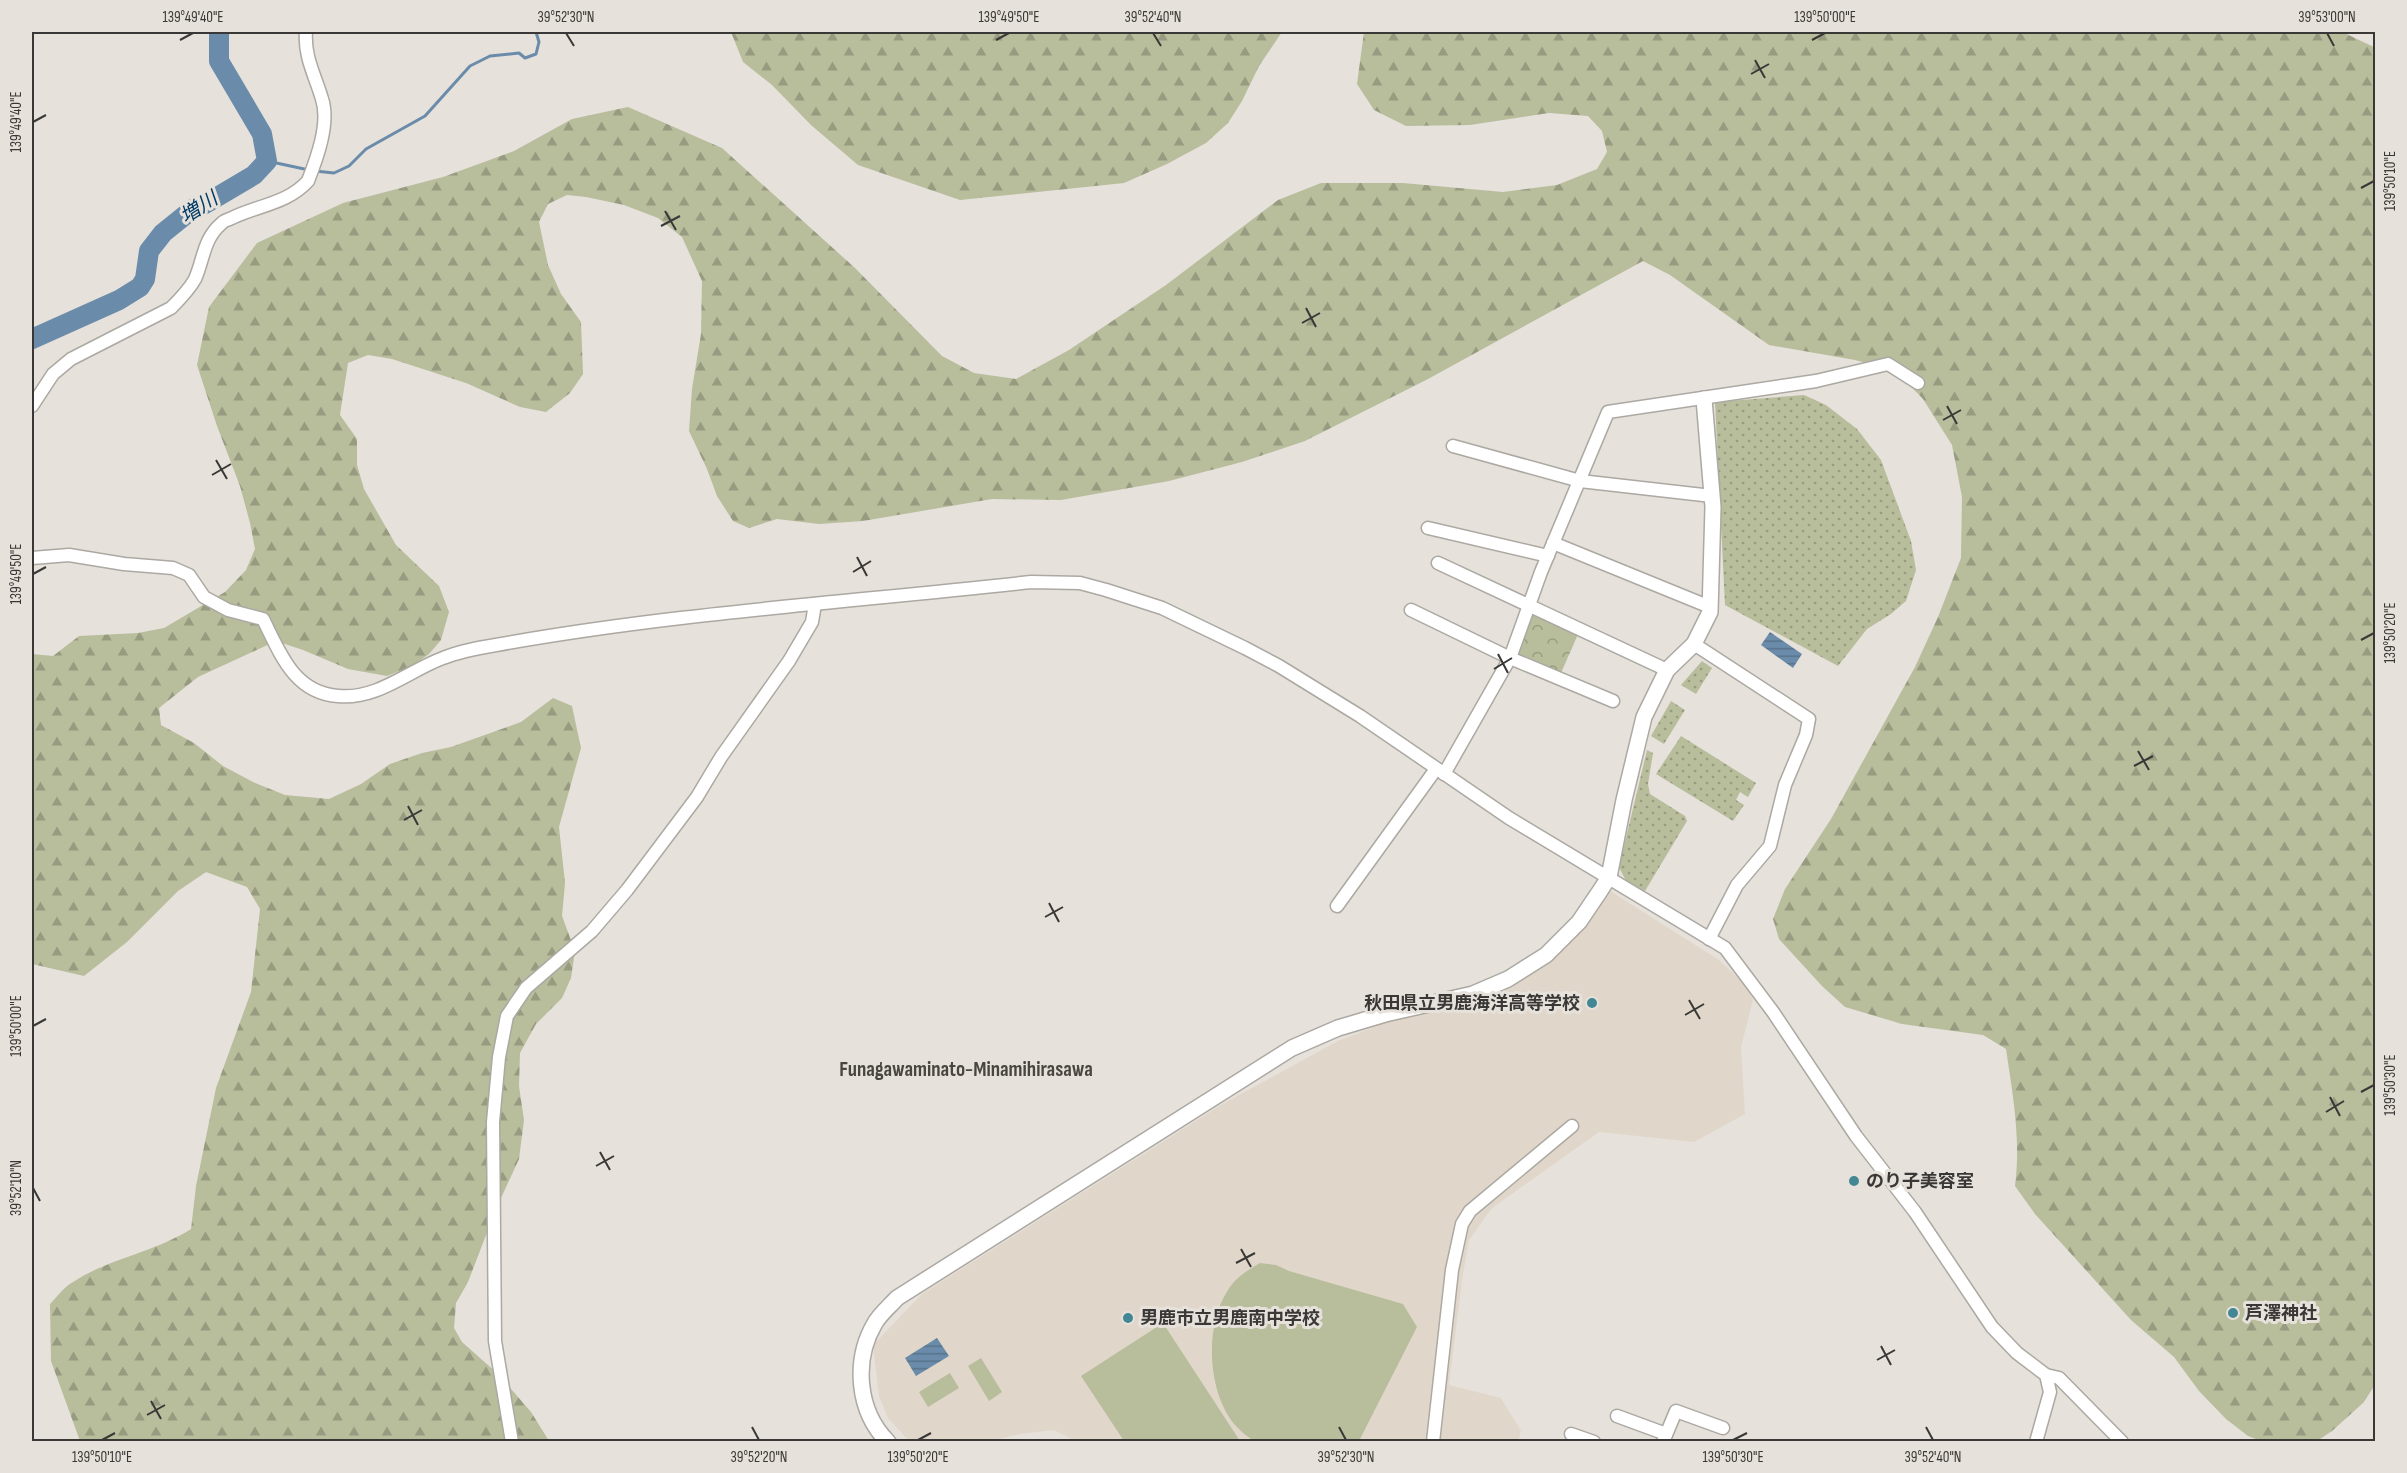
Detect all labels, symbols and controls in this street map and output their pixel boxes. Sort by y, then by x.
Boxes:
text: 139°49'40"E [162,8,224,27]
text: 39°52'30"N [538,8,594,27]
text: 139°49'50"E [979,8,1039,27]
text: 39°52'40"N [1125,8,1181,27]
text: 139°50'00"E [1794,8,1856,27]
text: 39°53'00"N [2298,8,2356,27]
text: 139°49'40"E [7,91,26,153]
text: 139°50'10"E [2381,151,2400,211]
water label: 増川 [176,186,224,229]
text: 139°49'50"E [7,544,26,604]
text: 139°50'20"E [2381,602,2400,664]
place label: 秋田県立男鹿海洋高等学校 [1364,993,1580,1014]
text: 139°50'00"E [7,995,26,1057]
marker: 秋田県立男鹿海洋高等学校 [1585,996,1599,1010]
text: 139°50'30"E [2381,1054,2400,1116]
district label: Funagawaminato-Minamihirasawa [839,1057,1093,1082]
text: 39°52'10"N [7,1160,26,1216]
place label: のり子美容室 [1866,1171,1974,1192]
marker: のり子美容室 [1847,1174,1861,1188]
place label: 芦澤神社 [2245,1303,2317,1324]
marker: 芦澤神社 [2226,1306,2240,1320]
place label: 男鹿市立男鹿南中学校 [1140,1308,1320,1329]
marker: 男鹿市立男鹿南中学校 [1121,1311,1135,1325]
text: 139°50'10"E [72,1448,132,1467]
text: 39°52'20"N [731,1448,787,1467]
text: 139°50'20"E [887,1448,949,1467]
text: 39°52'30"N [1318,1448,1374,1467]
text: 139°50'30"E [1702,1448,1764,1467]
text: 39°52'40"N [1905,1448,1961,1467]

